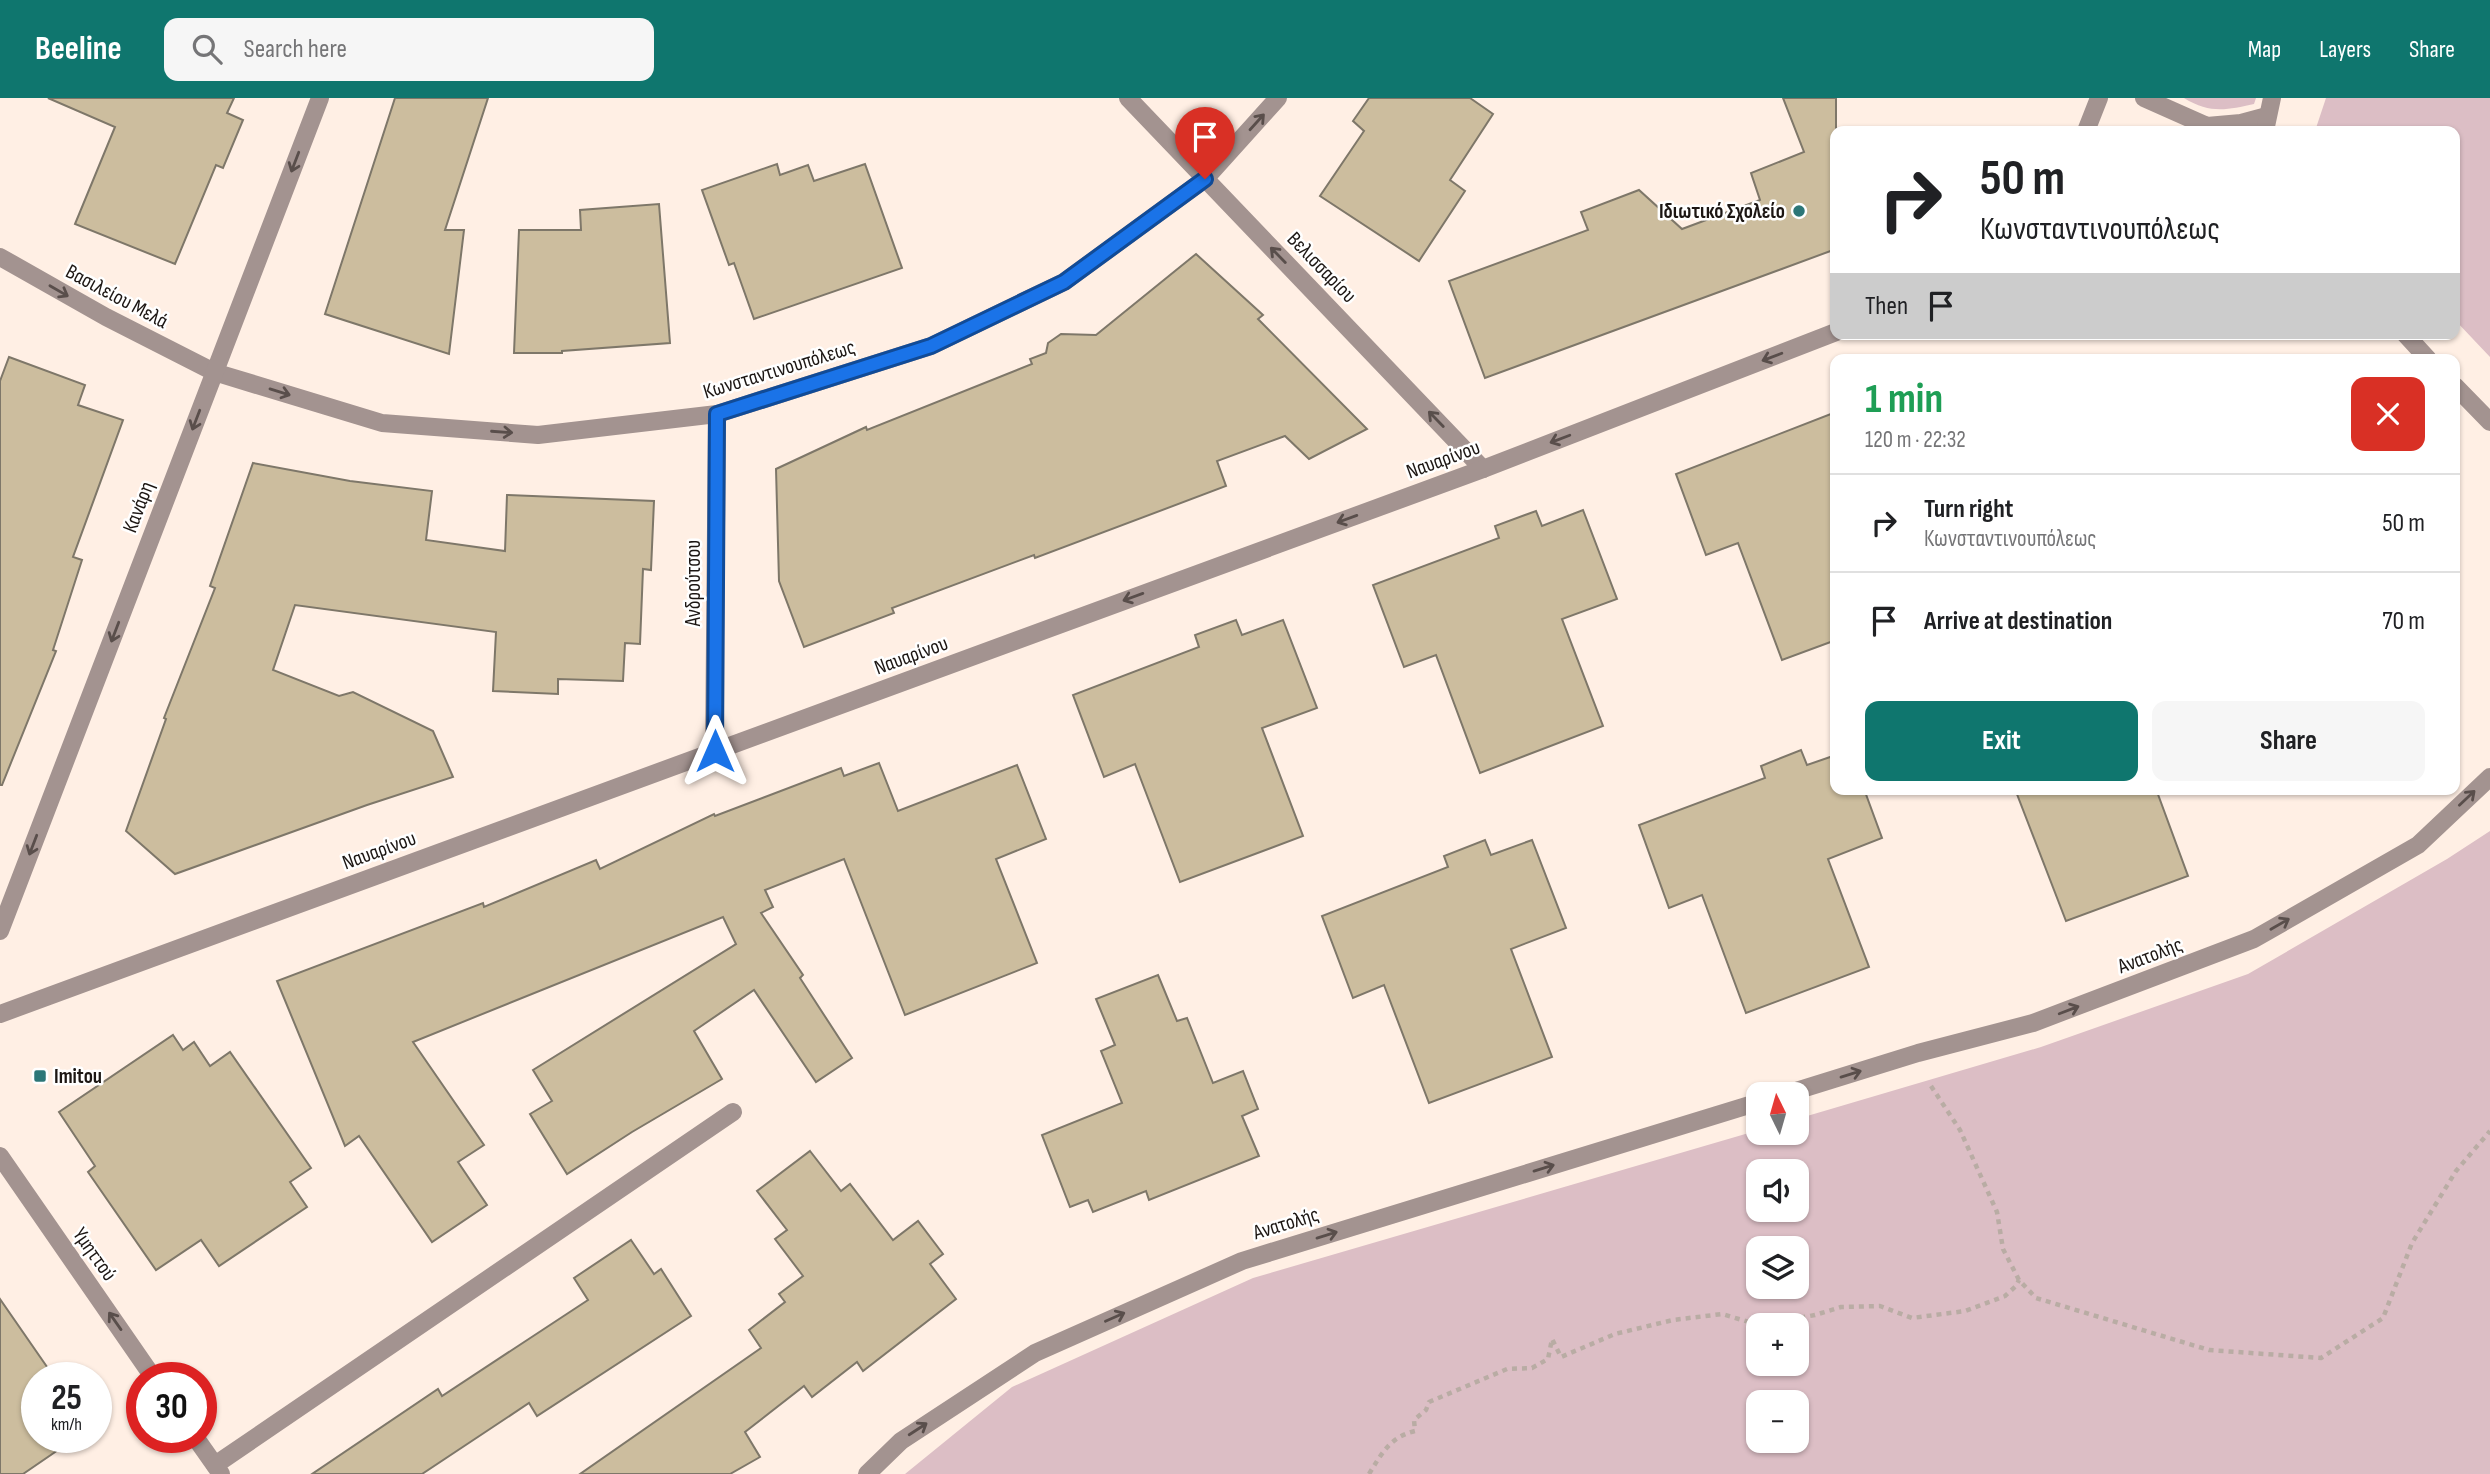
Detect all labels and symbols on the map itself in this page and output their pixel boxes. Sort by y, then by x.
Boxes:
pin [1175,107,1235,179]
one-way arrow [1249,113,1265,131]
one-way arrow [288,150,300,172]
place label: Ιδιωτικό Σχολείο [1659,199,1785,224]
marker: Ιδιωτικό Σχολείο [1791,203,1807,219]
street label: Βελισσαρίου [1282,227,1362,308]
one-way arrow [1270,247,1287,264]
street label: Βασιλείου Μελά [61,259,172,334]
one-way arrow [49,284,69,298]
street label: Κωνσταντινουπόλεως [700,335,858,404]
one-way arrow [1762,351,1784,364]
one-way arrow [268,387,290,399]
one-way arrow [189,408,201,430]
one-way arrow [1427,411,1444,428]
one-way arrow [490,426,513,439]
one-way arrow [1550,434,1572,446]
street label: Ναυαρίνου [1403,435,1483,484]
street label: Κανάρη [117,478,160,536]
one-way arrow [1336,513,1358,526]
street label: Ανδρούτσου [681,540,706,627]
one-way arrow [1123,592,1145,604]
one-way arrow [107,621,120,643]
street label: Ναυαρίνου [871,631,951,680]
position arrow [678,714,752,788]
one-way arrow [2459,789,2476,806]
street label: Ναυαρίνου [339,826,419,875]
one-way arrow [26,833,39,855]
one-way arrow [2269,917,2290,930]
street label: Ανατολής [2113,932,2186,980]
one-way arrow [2058,1002,2080,1015]
place label: Imitou [54,1064,102,1089]
one-way arrow [1840,1066,1862,1079]
marker: Imitou [32,1068,48,1084]
north arrow [1746,1082,1810,1144]
one-way arrow [1533,1161,1555,1174]
street label: Ανατολής [1249,1202,1322,1246]
street label: Υμηττού [67,1223,122,1286]
one-way arrow [1315,1227,1337,1240]
one-way arrow [1104,1310,1125,1323]
one-way arrow [108,1312,122,1331]
speed limit sign: 30 [126,1362,217,1453]
one-way arrow [908,1422,927,1437]

